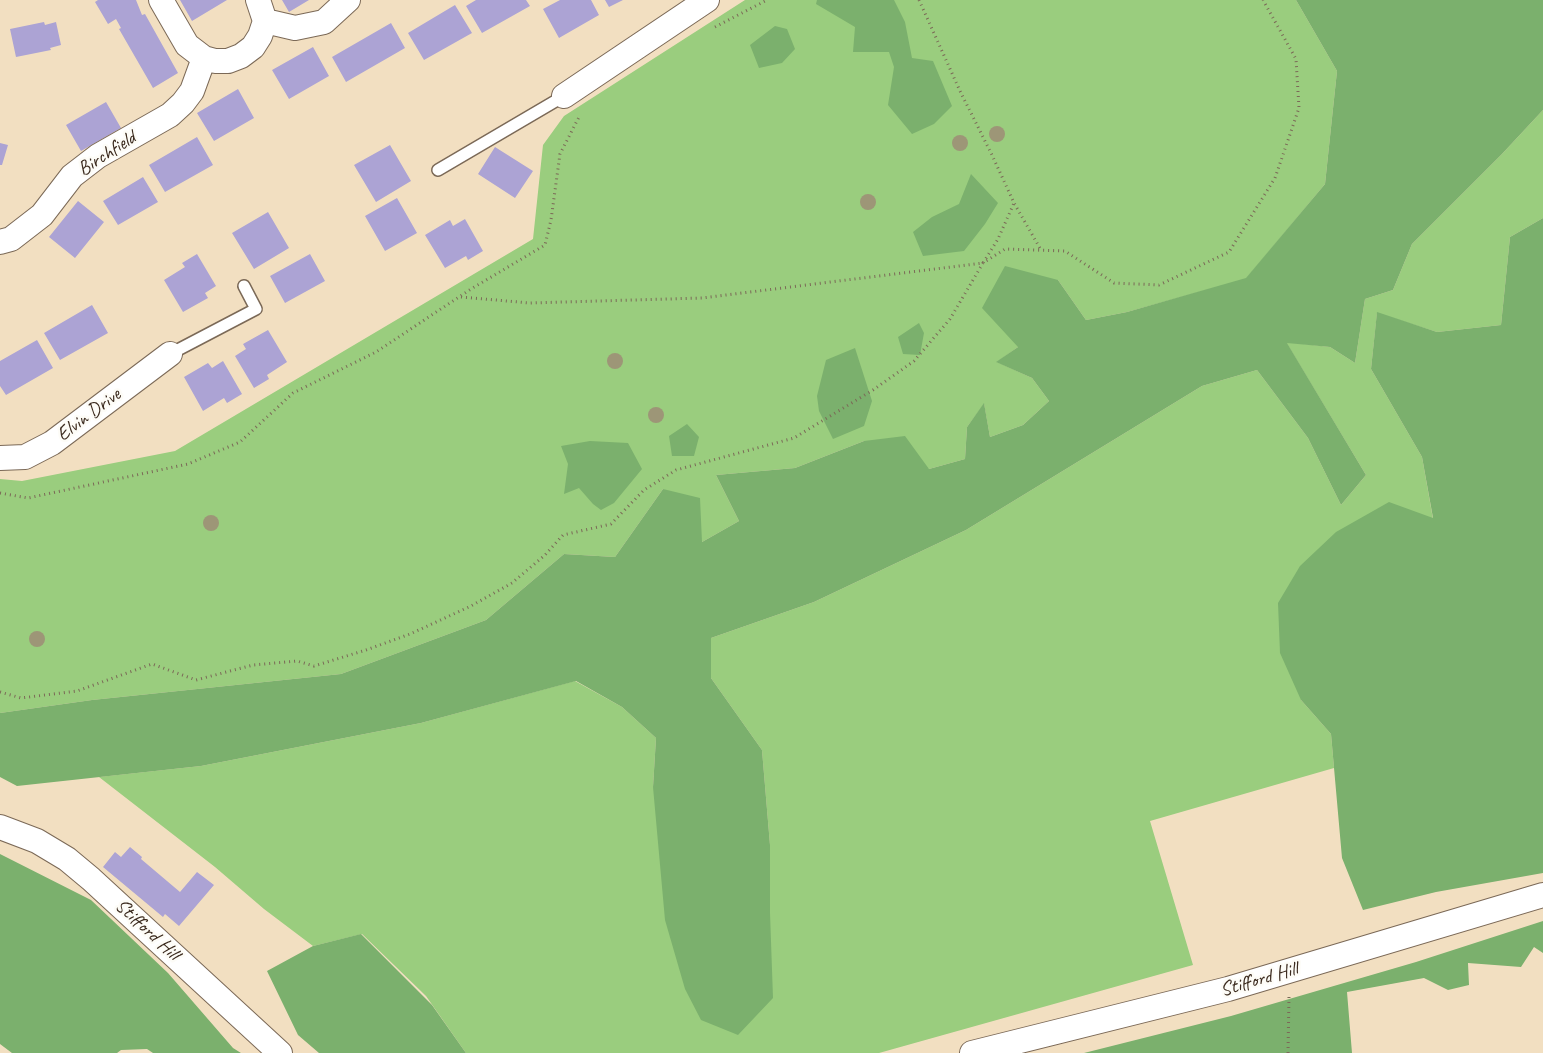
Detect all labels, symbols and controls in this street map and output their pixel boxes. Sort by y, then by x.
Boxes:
street label: Birchfield [73,126,141,182]
street label: Elvin Drive [52,383,126,447]
street label: Stifford Hill [110,894,184,966]
street label: Stifford Hill [1217,958,1301,1002]

